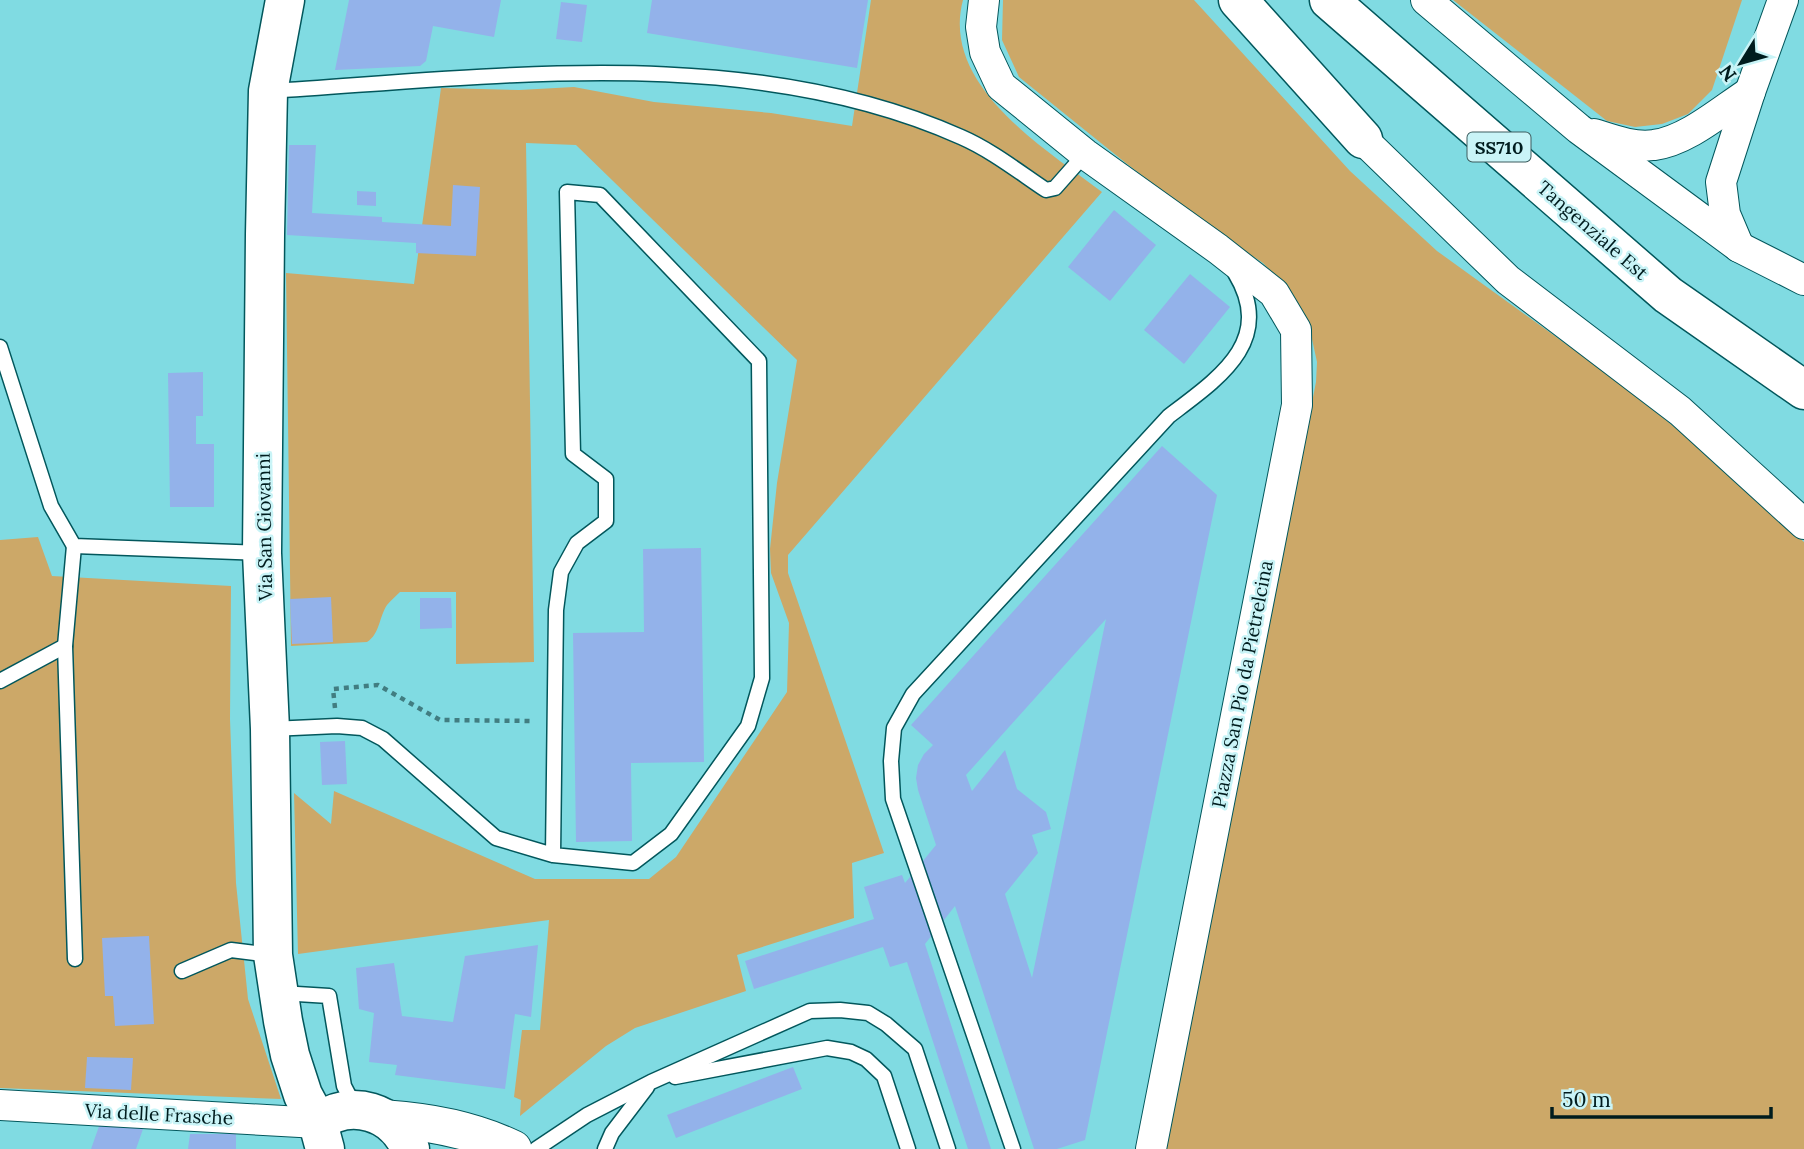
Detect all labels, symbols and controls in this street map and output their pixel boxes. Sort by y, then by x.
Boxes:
north arrow [1706,28,1776,98]
text: N [1713,60,1741,86]
road number: SS710 [1468,132,1530,162]
street label: Tangenziale Est [1533,175,1654,285]
street label: Via San Giovanni [251,453,277,602]
street label: Piazza San Pio da Pietrelcina [1206,558,1278,810]
scale bar [1552,1076,1771,1120]
text: 50 m [1562,1086,1611,1113]
street label: Via delle Frasche [83,1098,234,1130]

